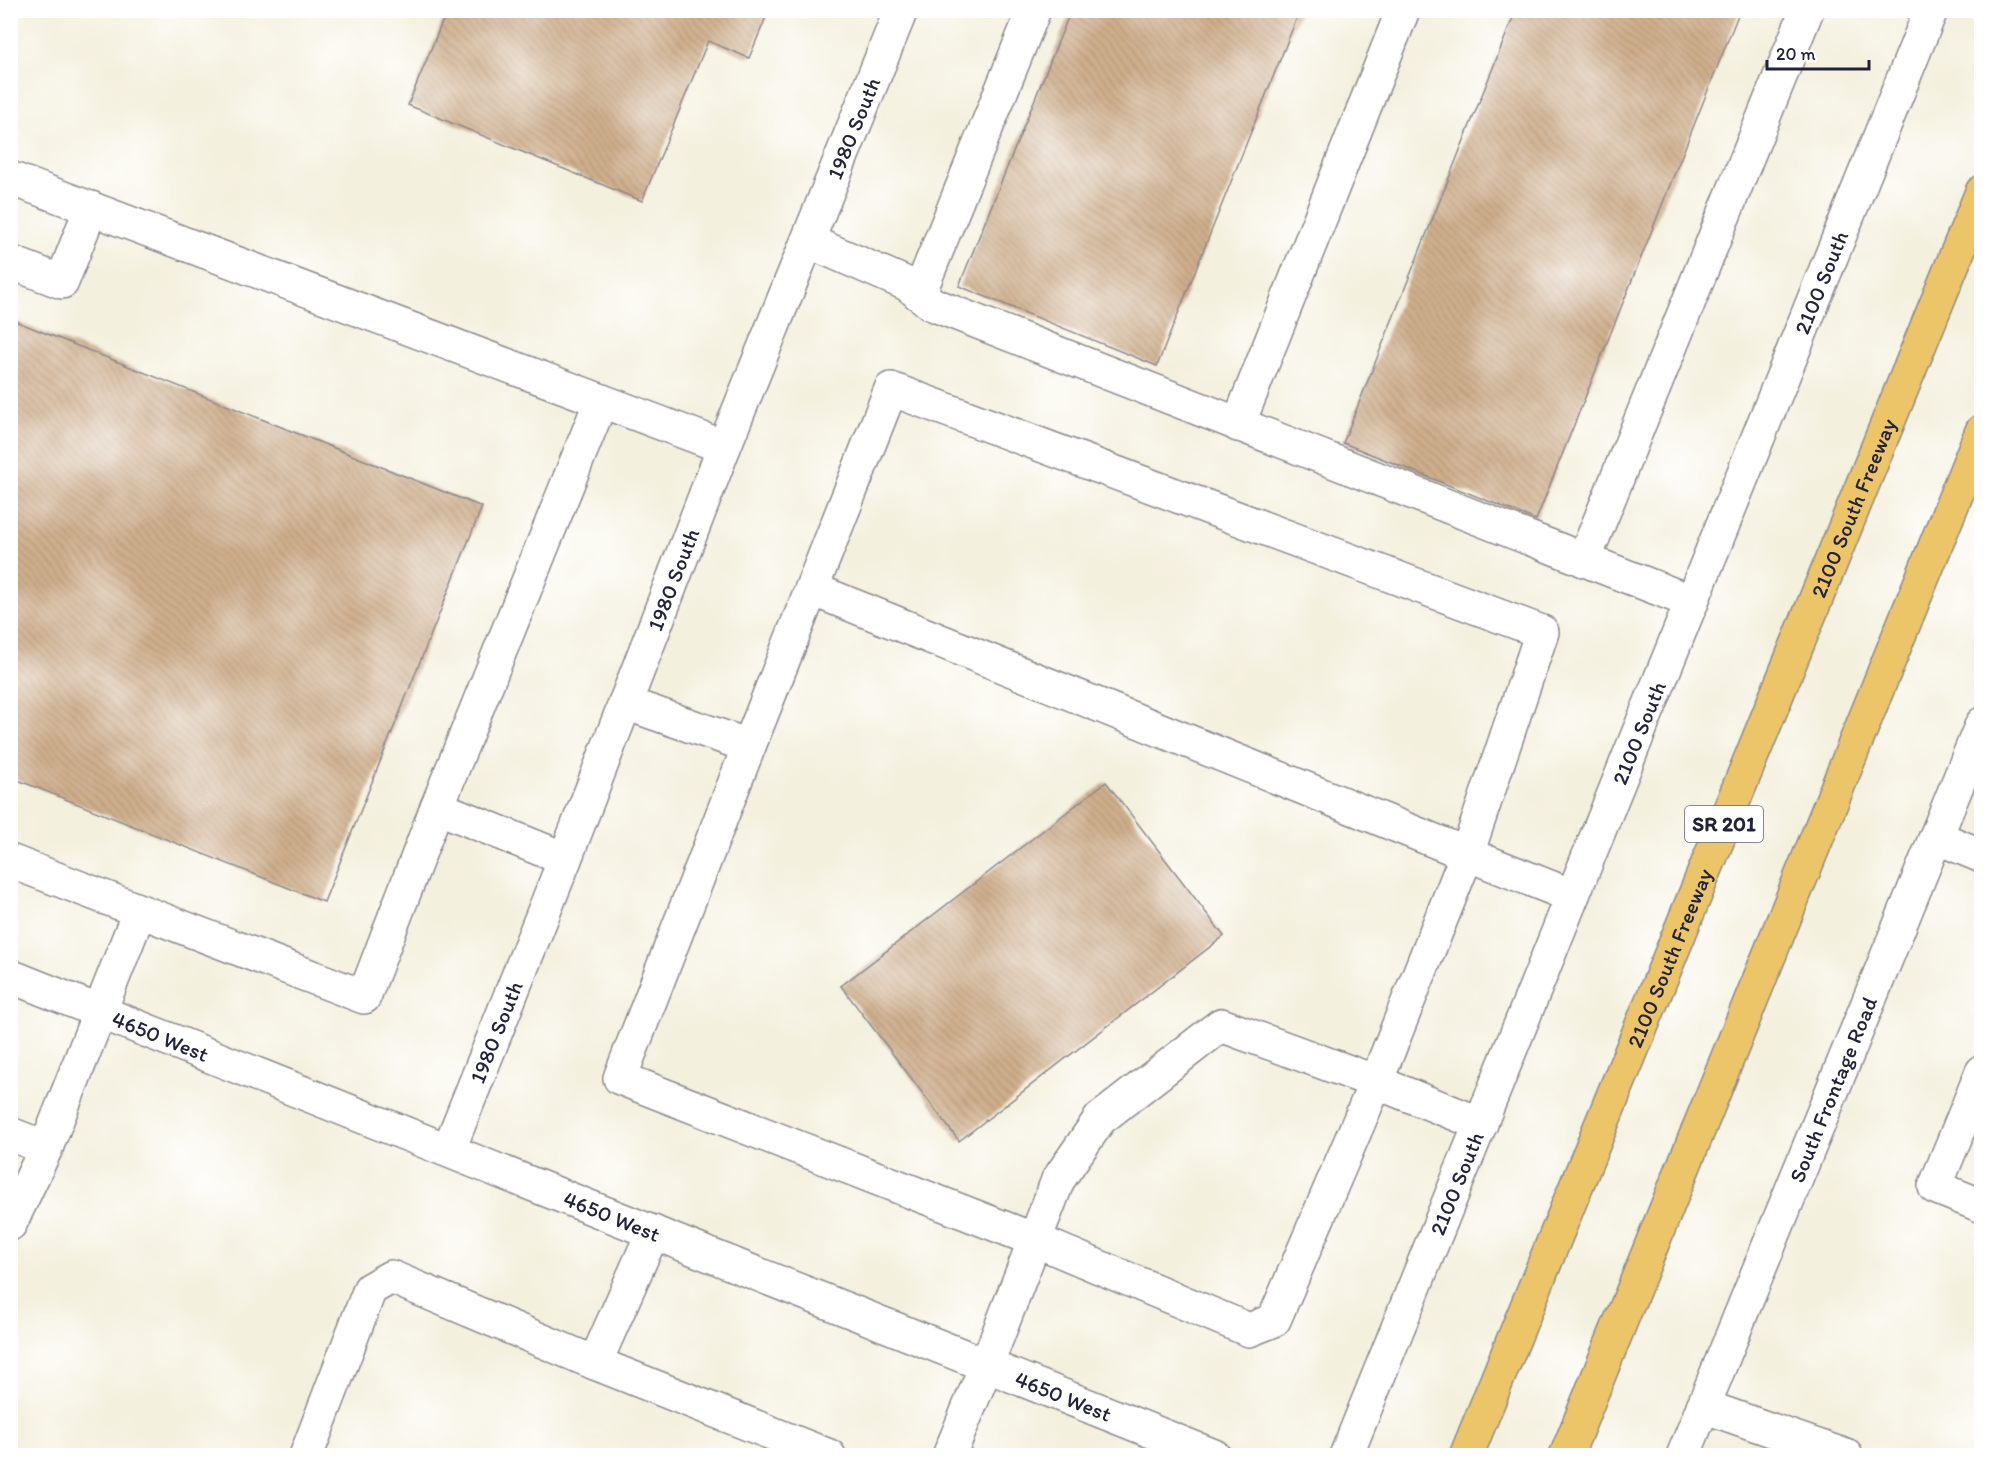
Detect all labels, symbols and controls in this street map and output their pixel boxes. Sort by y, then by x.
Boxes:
scale bar [1767,33,1869,71]
text: 20 m [1776,43,1816,65]
street label: 1980 South [821,73,886,183]
street label: 2100 South [1788,227,1854,338]
street label: 2100 South Freeway [1805,414,1902,602]
street label: 1980 South [641,525,705,635]
street label: 2100 South [1606,678,1672,789]
road number: SR 201 [1685,806,1763,842]
street label: 2100 South Freeway [1621,864,1719,1052]
street label: 1980 South [464,977,529,1087]
street label: South Frontage Road [1783,993,1883,1187]
street label: 4650 West [108,1005,212,1068]
street label: 2100 South [1424,1128,1490,1239]
street label: 4650 West [560,1185,664,1248]
street label: 4650 West [1011,1365,1115,1428]

